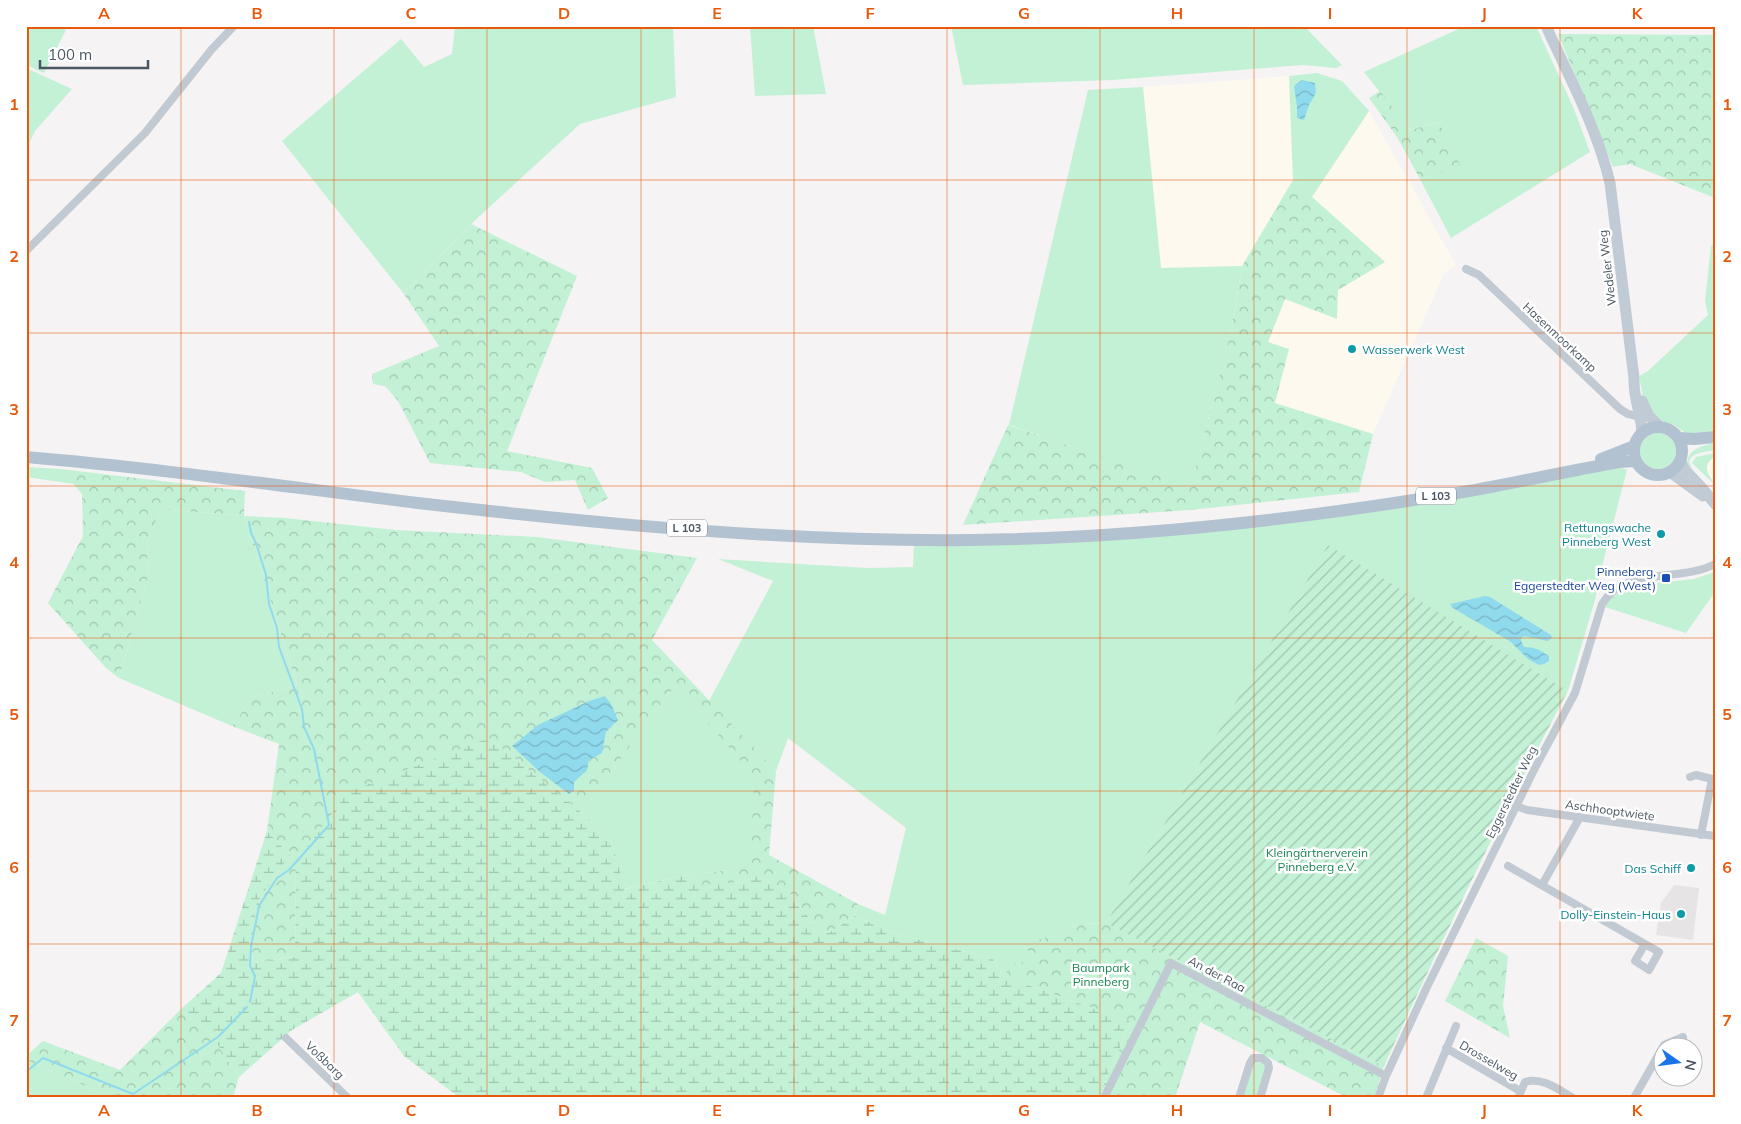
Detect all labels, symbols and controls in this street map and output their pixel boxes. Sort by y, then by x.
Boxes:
text: A [98,3,110,23]
text: B [251,3,263,23]
text: C [406,3,417,23]
text: D [558,3,570,23]
text: E [712,3,722,23]
text: F [865,3,875,23]
text: G [1018,3,1030,23]
text: H [1171,3,1183,23]
text: I [1328,3,1332,23]
text: J [1481,3,1487,23]
text: K [1632,3,1644,23]
scale bar [40,38,148,70]
text: 100 m [48,45,92,64]
text: 1 [9,94,19,114]
text: 1 [1722,94,1732,114]
street label: Wedeler Weg [1595,229,1619,307]
text: 2 [9,246,19,266]
text: 2 [1722,246,1732,266]
street label: Hasenmoorkamp [1520,299,1600,375]
place label: Wasserwerk West [1362,342,1465,357]
marker: Wasserwerk West [1346,343,1358,355]
text: 3 [9,399,19,419]
text: 3 [1722,399,1732,419]
road number: L 103 [1416,488,1456,504]
road number: L 103 [667,520,707,536]
place label: Rettungswache Pinneberg West [1562,520,1651,549]
marker: Rettungswache Pinneberg West [1655,528,1667,540]
text: 4 [9,552,19,572]
text: 4 [1722,552,1732,572]
place label: Pinneberg, Eggerstedter Weg (West) [1514,564,1656,593]
marker: Pinneberg, Eggerstedter Weg (West) [1660,572,1672,584]
text: 5 [9,704,19,724]
text: 5 [1722,704,1732,724]
street label: Eggerstedter Weg [1482,743,1540,841]
street label: Aschhooptwiete [1564,796,1656,824]
park label: Kleingärtnerverein Pinneberg e.V. [1266,845,1368,874]
text: 6 [9,857,19,877]
text: 6 [1722,857,1732,877]
place label: Das Schiff [1625,861,1682,876]
marker: Das Schiff [1685,862,1697,874]
place label: Dolly-Einstein-Haus [1560,907,1671,922]
marker: Dolly-Einstein-Haus [1675,908,1687,920]
street label: An der Raa [1186,953,1248,995]
park label: Baumpark Pinneberg [1072,960,1131,989]
text: 7 [9,1010,19,1030]
text: 7 [1722,1010,1732,1030]
north arrow [1654,1036,1704,1086]
street label: Drosselweg [1457,1037,1521,1083]
street label: Voßbarg [303,1038,347,1082]
text: N [1681,1058,1701,1072]
text: A [98,1100,110,1120]
text: B [251,1100,263,1120]
text: C [406,1100,417,1120]
text: D [558,1100,570,1120]
text: E [712,1100,722,1120]
text: F [865,1100,875,1120]
text: G [1018,1100,1030,1120]
text: H [1171,1100,1183,1120]
text: I [1328,1100,1332,1120]
text: J [1481,1100,1487,1120]
text: K [1632,1100,1644,1120]

